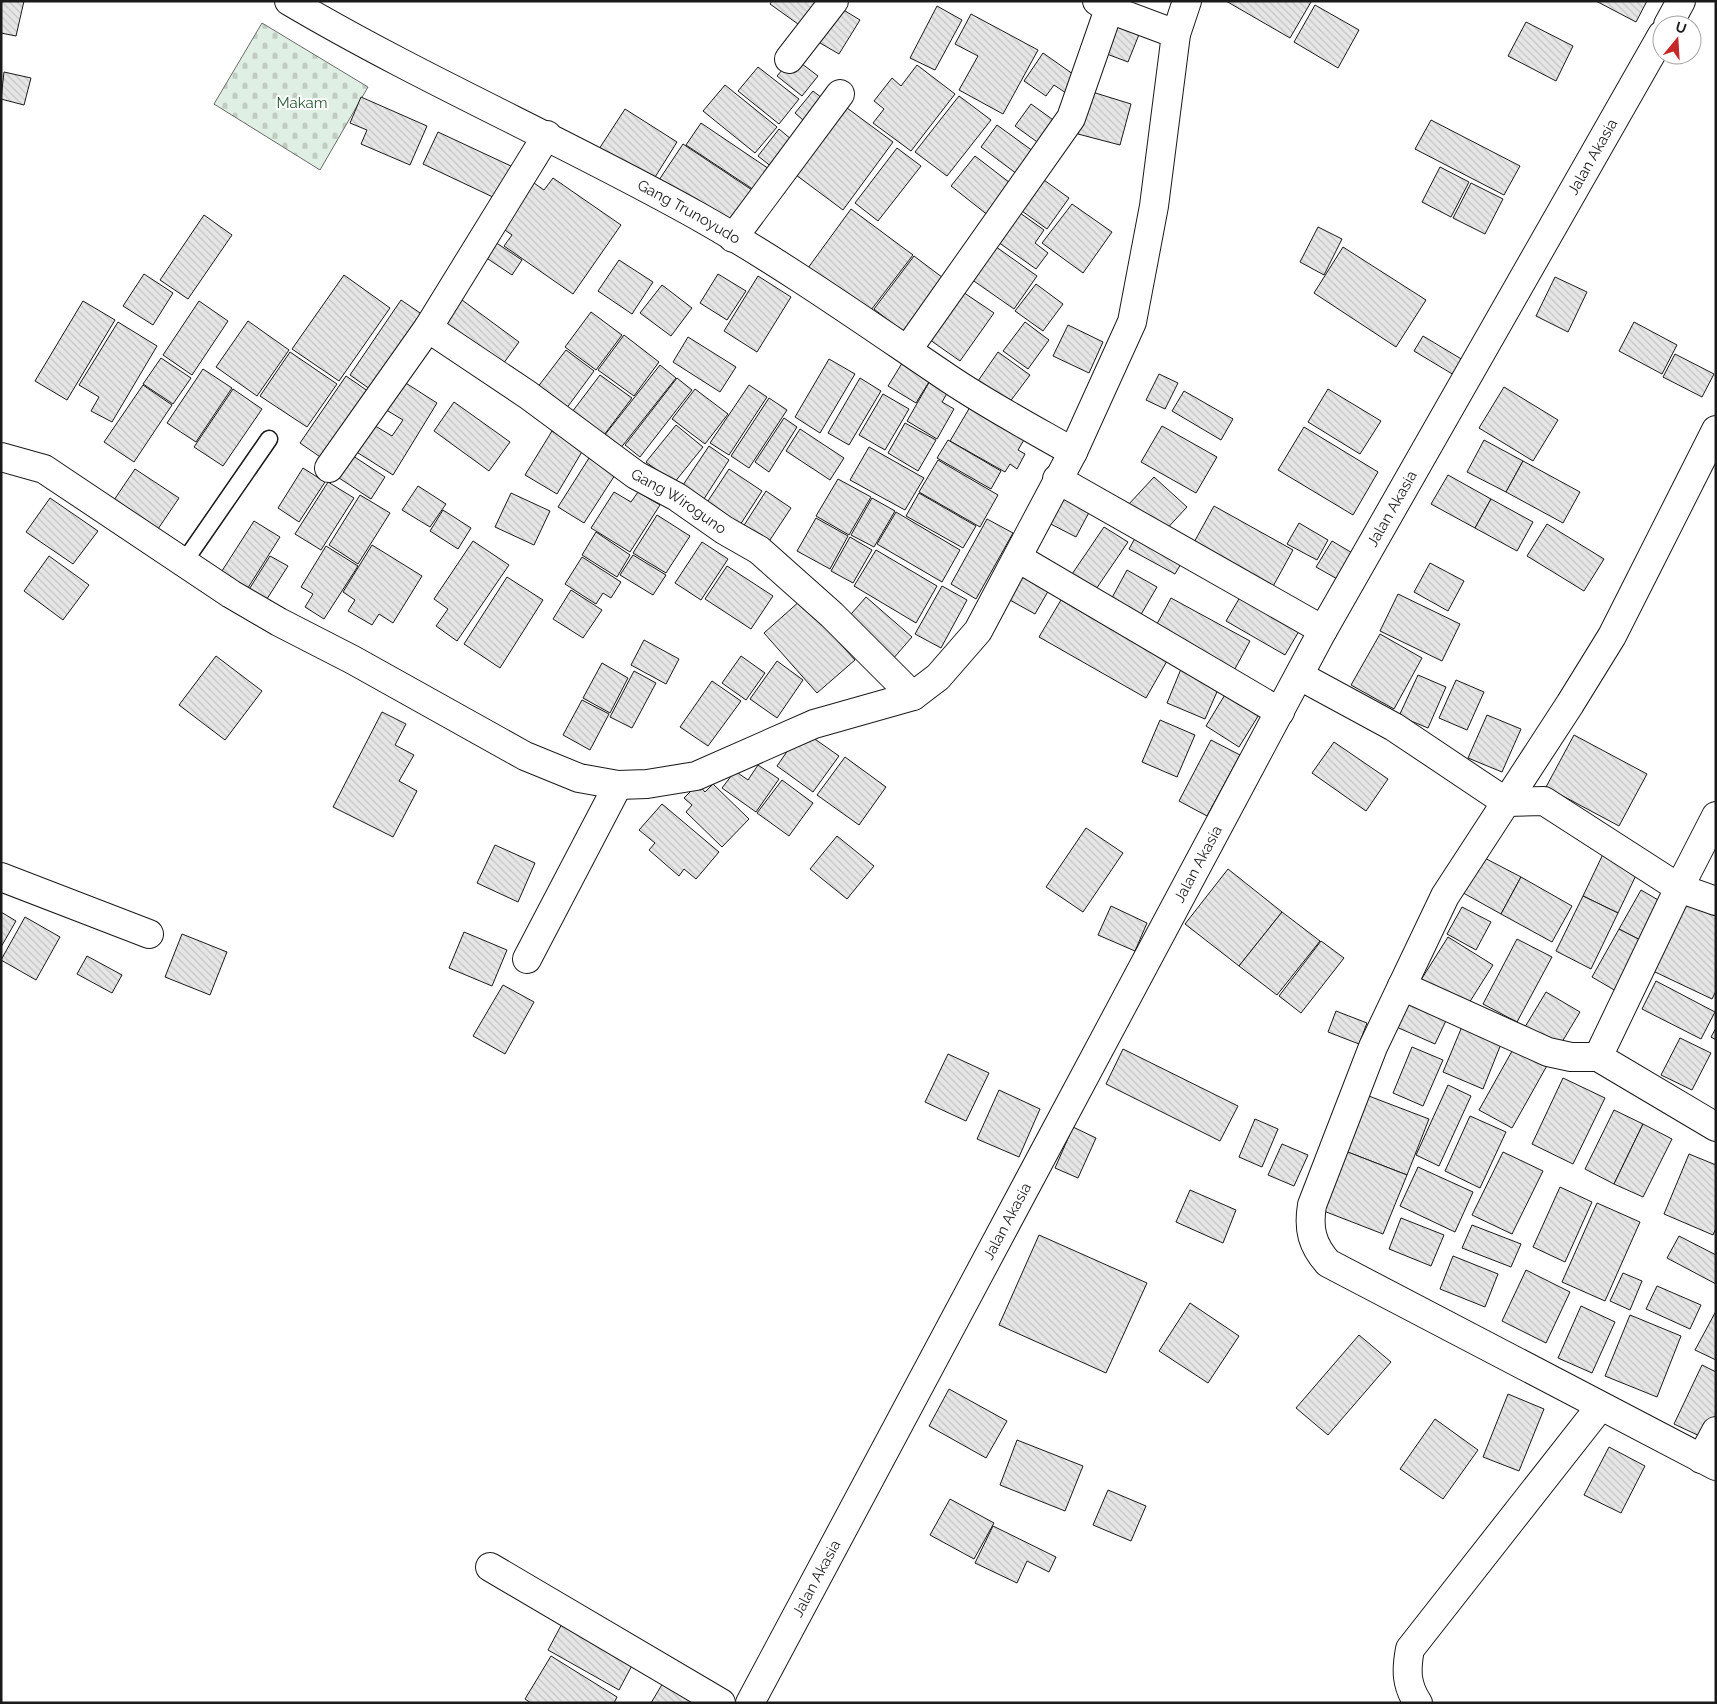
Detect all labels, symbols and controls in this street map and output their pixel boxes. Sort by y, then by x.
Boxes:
north arrow [1652,15,1702,65]
text: U [1674,18,1688,37]
park label: Makam [276,94,328,112]
street label: Jalan Akasia [1564,116,1621,198]
street label: Gang Trunoyudo [634,176,744,248]
street label: Gang Wiroguno [628,465,730,538]
street label: Jalan Akasia [1363,467,1421,550]
street label: Jalan Akasia [1170,823,1226,906]
street label: Jalan Akasia [979,1180,1035,1263]
street label: Jalan Akasia [789,1537,844,1620]

